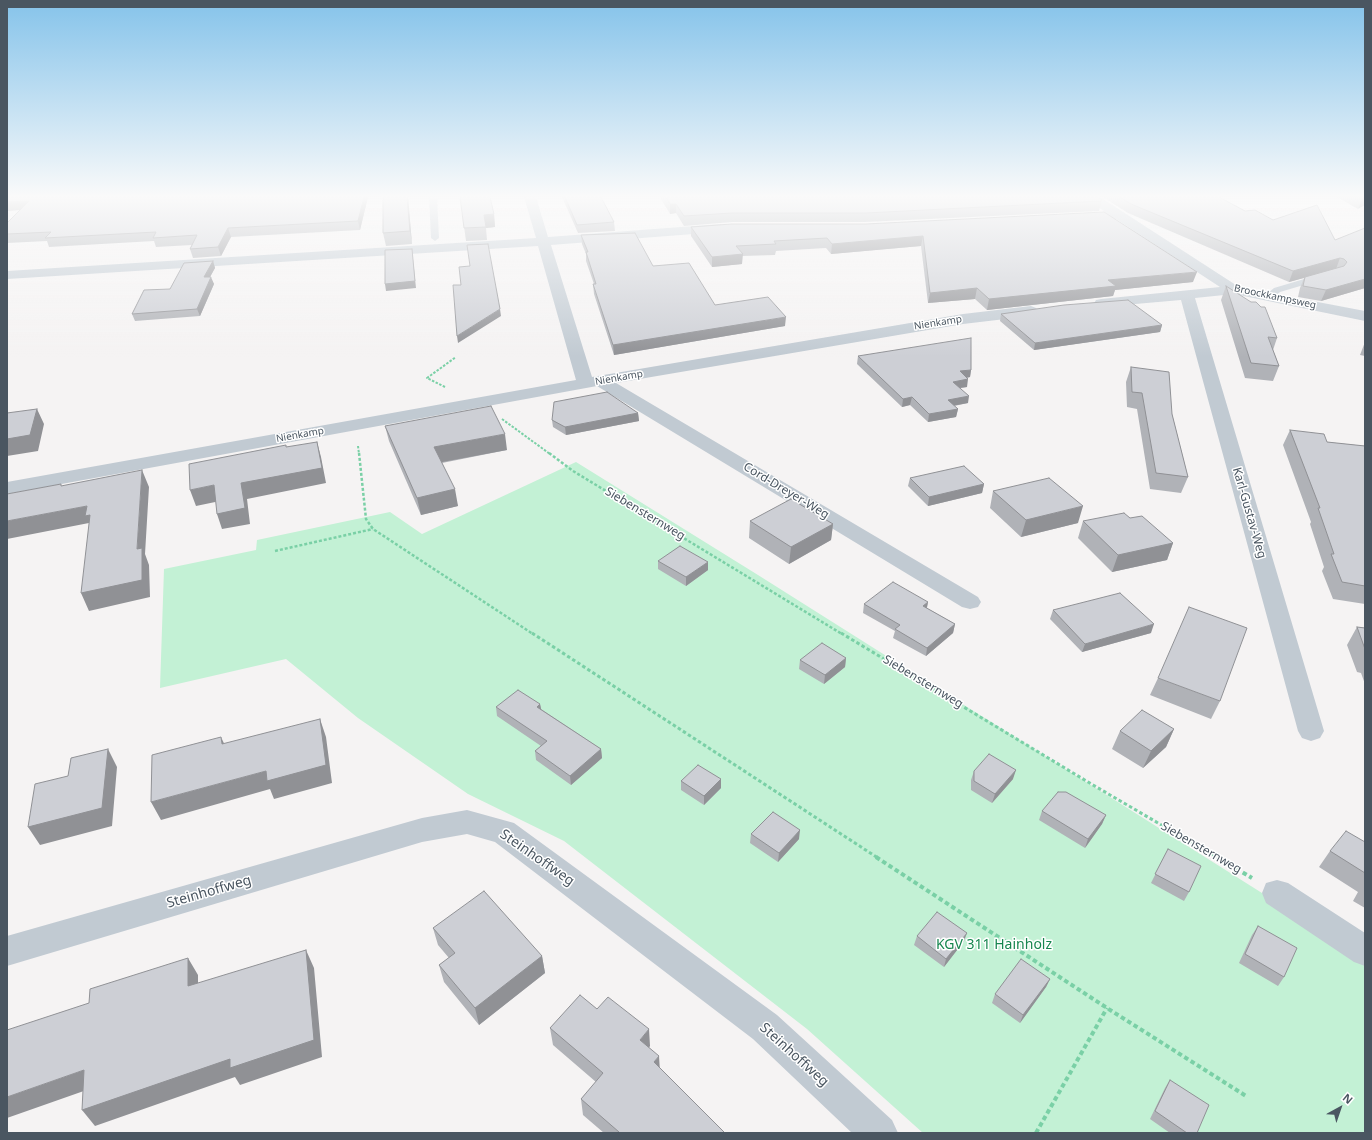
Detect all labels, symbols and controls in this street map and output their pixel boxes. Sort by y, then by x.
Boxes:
street label: Broockkampsweg [1233,282,1317,312]
street label: Nienkamp [913,313,963,333]
street label: Nienkamp [594,368,644,388]
street label: Nienkamp [275,425,325,445]
street label: Cord-Dreyer-Weg [740,460,832,522]
street label: Karl-Gustav-Weg [1229,466,1269,560]
street label: Siebensternweg [602,484,688,544]
street label: Siebensternweg [880,652,966,712]
street label: Siebensternweg [1158,819,1244,877]
street label: Steinhoffweg [496,826,578,890]
street label: Steinhoffweg [165,872,253,912]
park label: KGV 311 Hainholz [936,937,1052,953]
street label: Steinhoffweg [756,1020,832,1090]
north arrow [1320,1088,1360,1128]
text: N [1340,1090,1356,1107]

